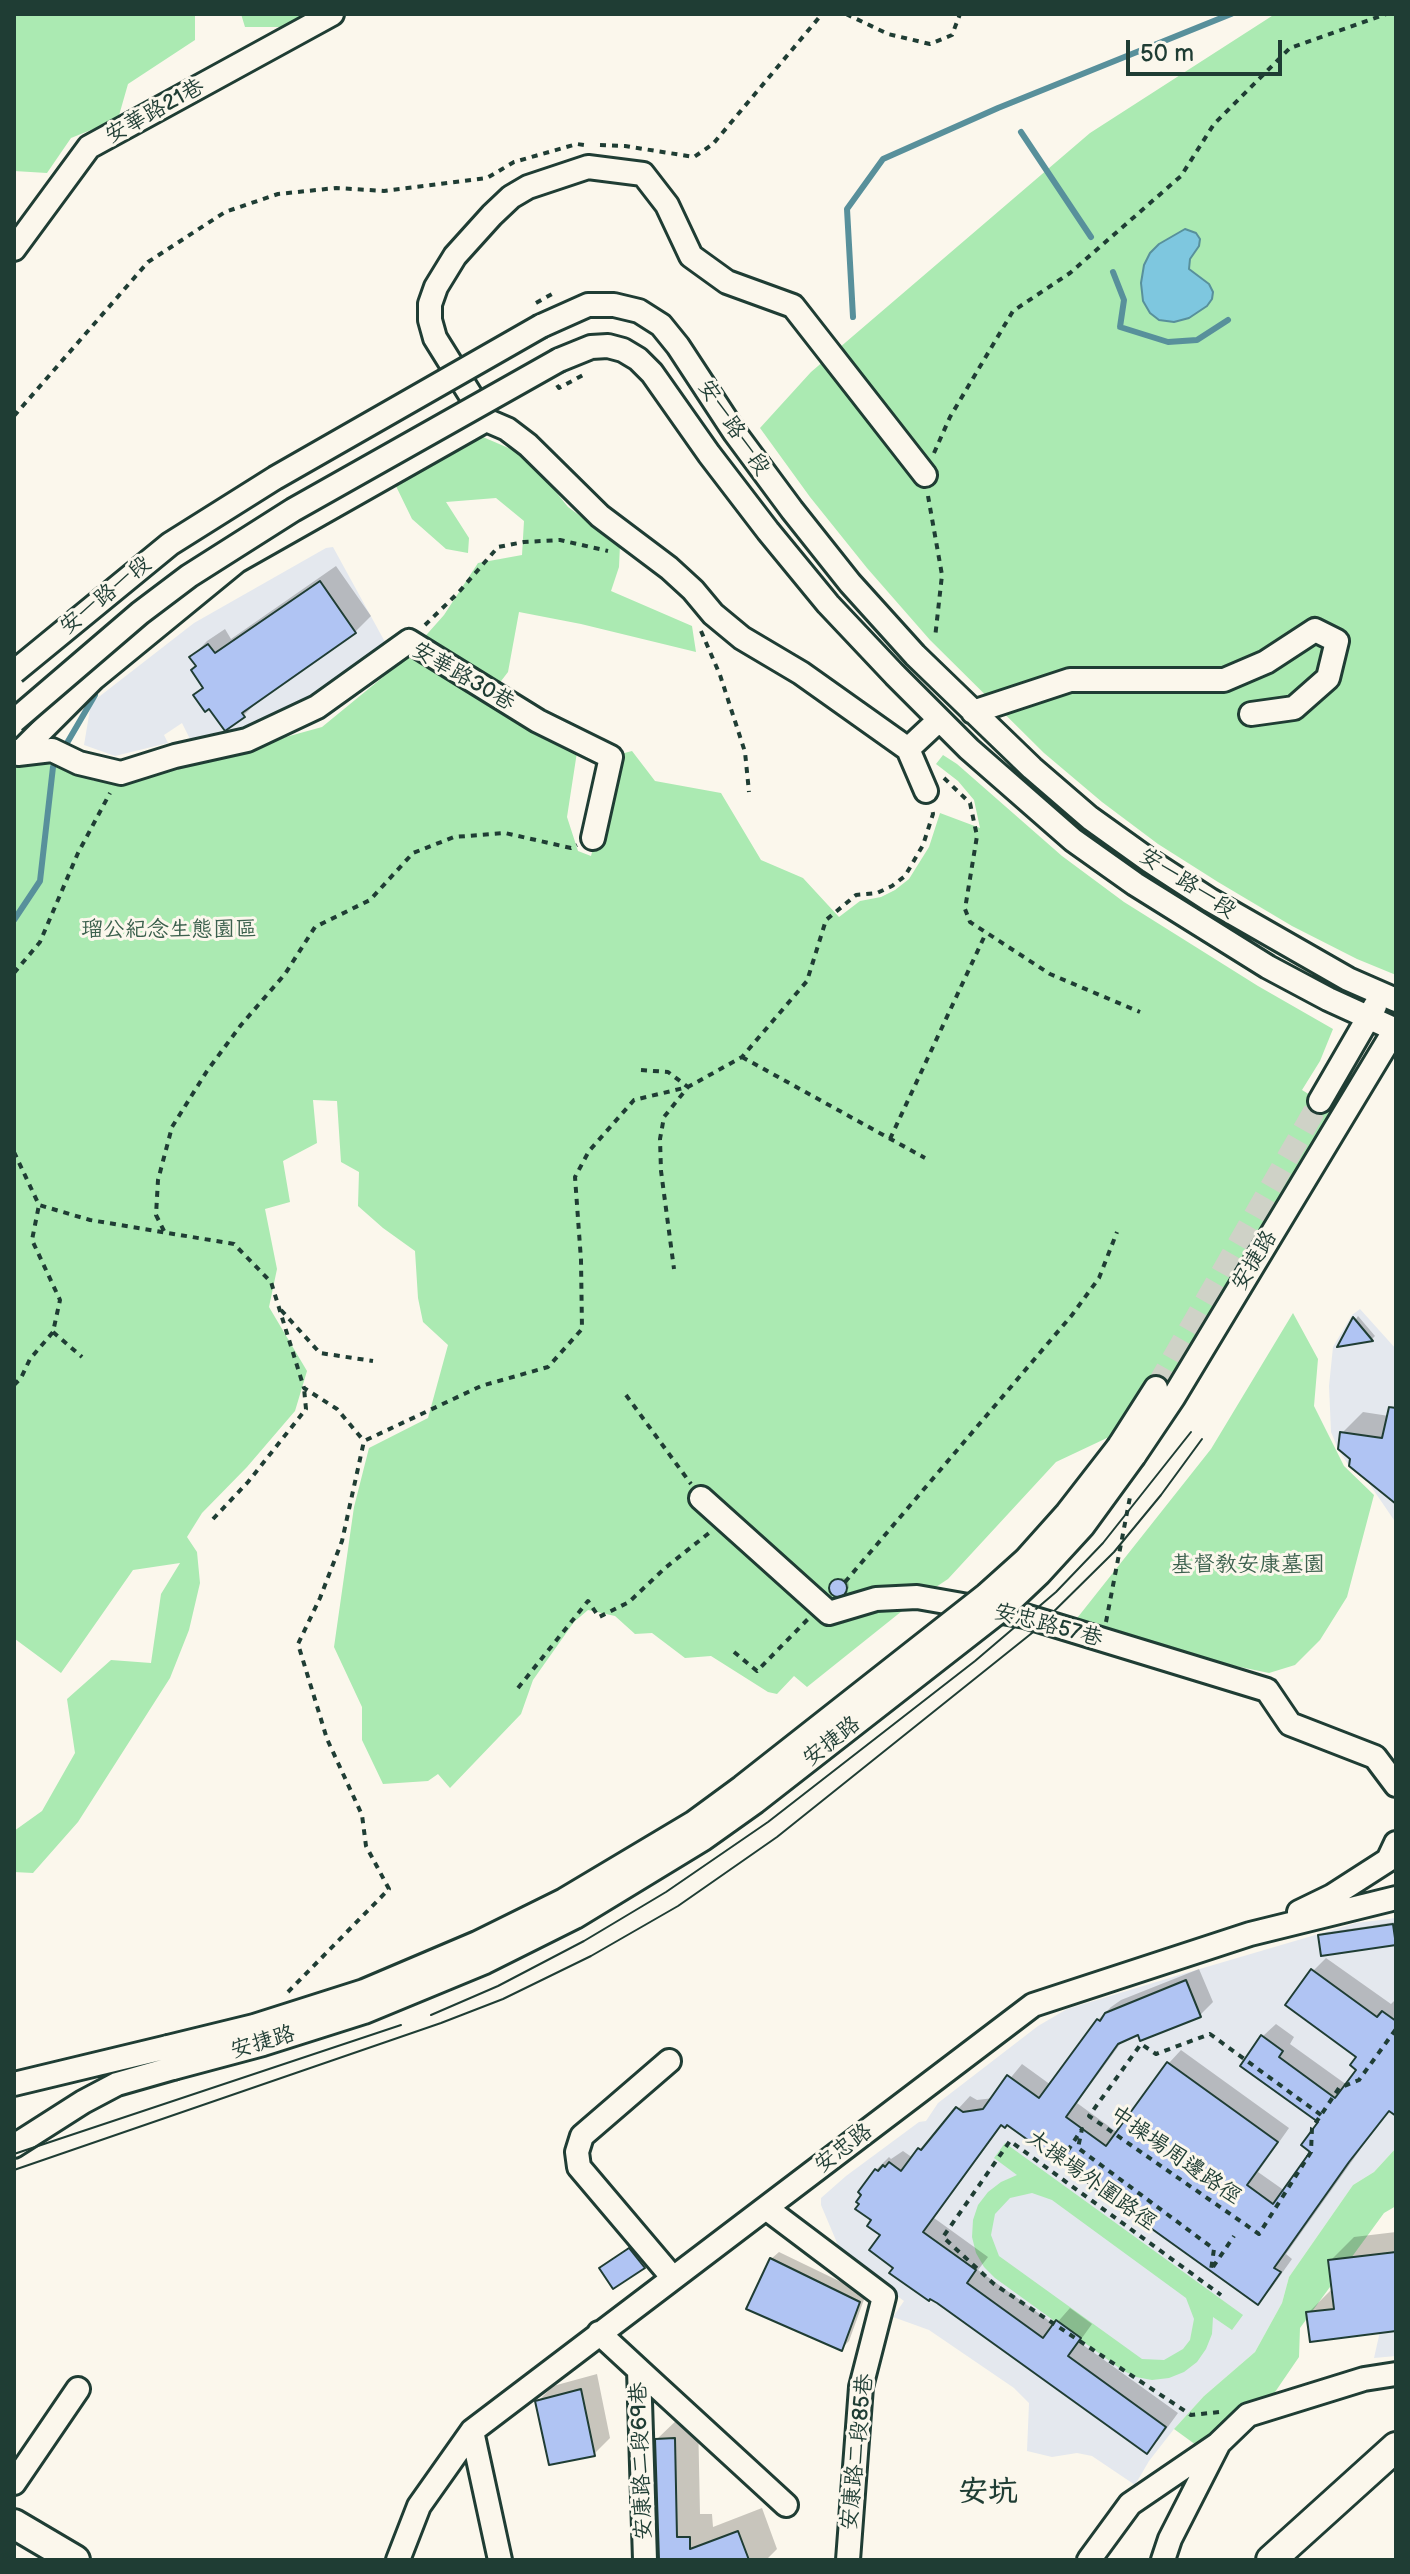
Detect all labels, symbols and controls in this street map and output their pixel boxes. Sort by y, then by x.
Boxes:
scale bar [1130,24,1286,74]
text: 50 m [1140,39,1194,68]
street label: 安華路21巷 [101,74,209,150]
street label: 安一路一段 [691,375,775,481]
street label: 安一路一段 [55,551,157,641]
street label: 安華路30巷 [407,637,519,717]
street label: 安一路一段 [1134,843,1240,925]
park label: 瑠公紀念生態園區 [81,917,257,943]
street label: 安捷路 [1227,1226,1283,1296]
park label: 基督教安康墓園 [1171,1552,1325,1578]
street label: 安忠路57巷 [991,1599,1105,1653]
street label: 安捷路 [798,1711,866,1773]
street label: 安捷路 [228,2021,298,2065]
street label: 中操場周邊路徑 [1104,2101,1246,2211]
street label: 安忠路 [810,2119,878,2179]
street label: 大操場外圍路徑 [1021,2125,1161,2237]
street label: 安康路二段85巷 [837,2372,879,2532]
street label: 安康路二段69巷 [626,2382,658,2540]
district label: 安坑 [958,2475,1018,2511]

